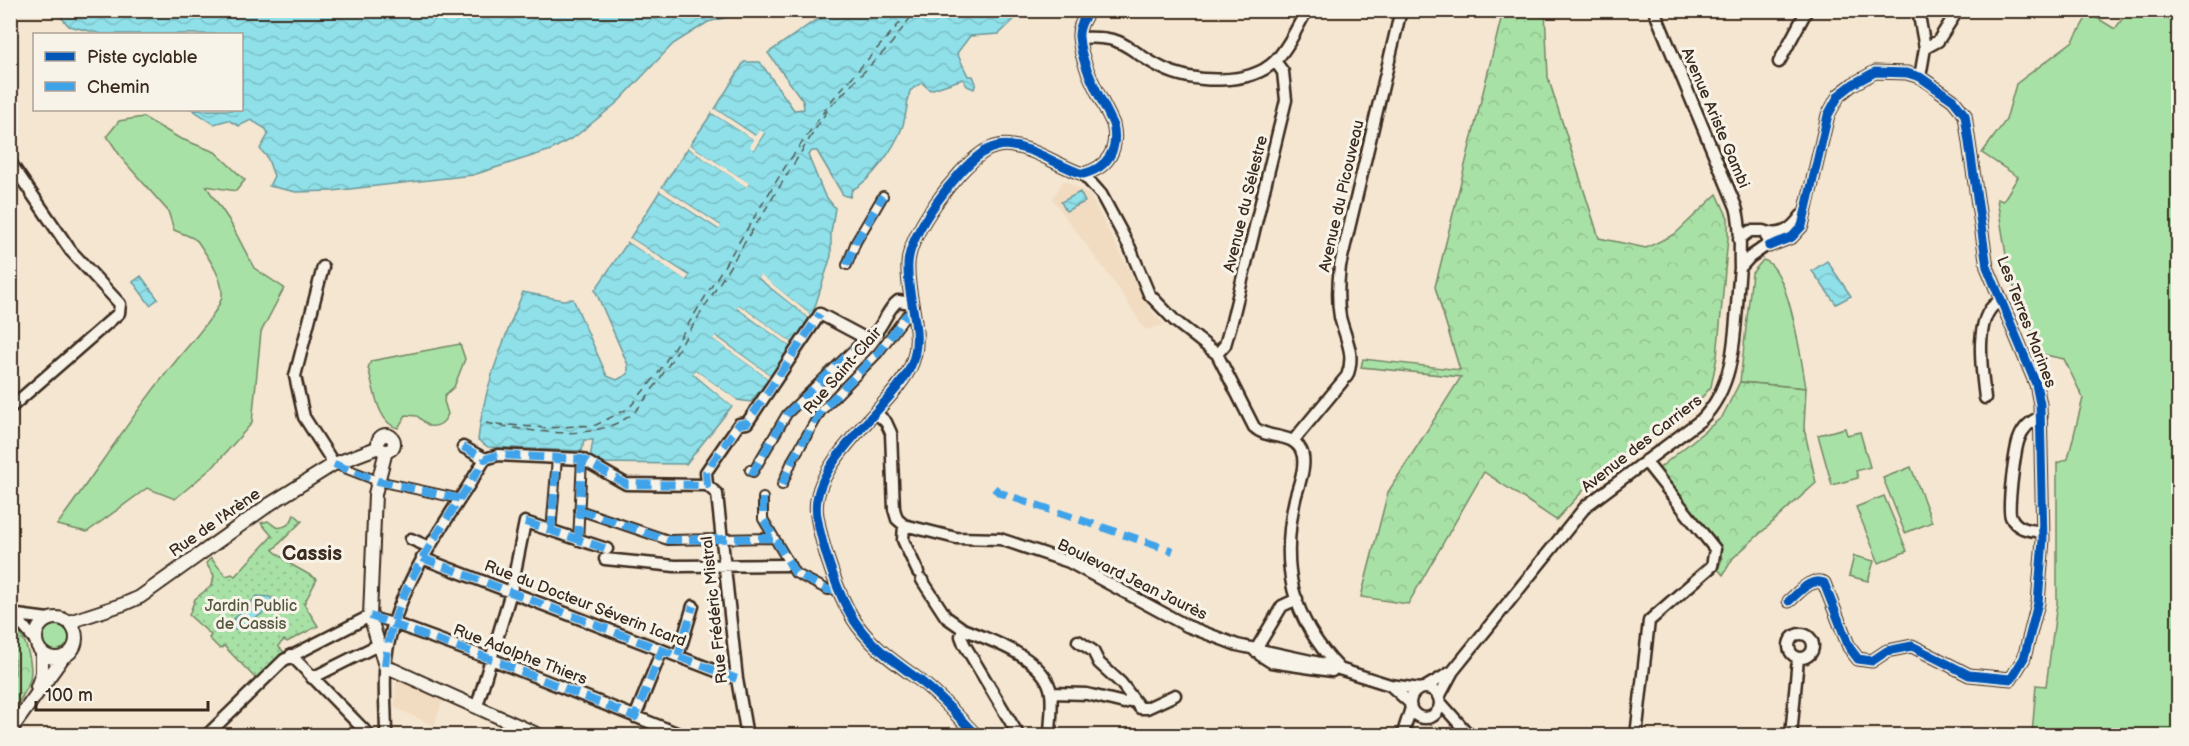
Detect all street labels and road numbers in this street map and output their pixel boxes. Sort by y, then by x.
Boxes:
street label: Avenue Ariste Gambi [1677,45,1753,191]
street label: Avenue du Picouveau [1315,118,1369,274]
street label: Avenue du Sélestre [1220,133,1272,274]
street label: Les Terres Marines [1992,254,2060,390]
street label: Rue Saint-Clair [800,323,886,419]
street label: Avenue des Carriers [1578,391,1706,497]
street label: Rue de l'Arène [166,484,265,561]
street label: Rue Frédéric Mistral [698,535,732,685]
street label: Boulevard Jean Jaurès [1054,535,1210,625]
street label: Rue du Docteur Séverin Icard [482,557,688,651]
street label: Rue Adolphe Thiers [450,621,590,689]

